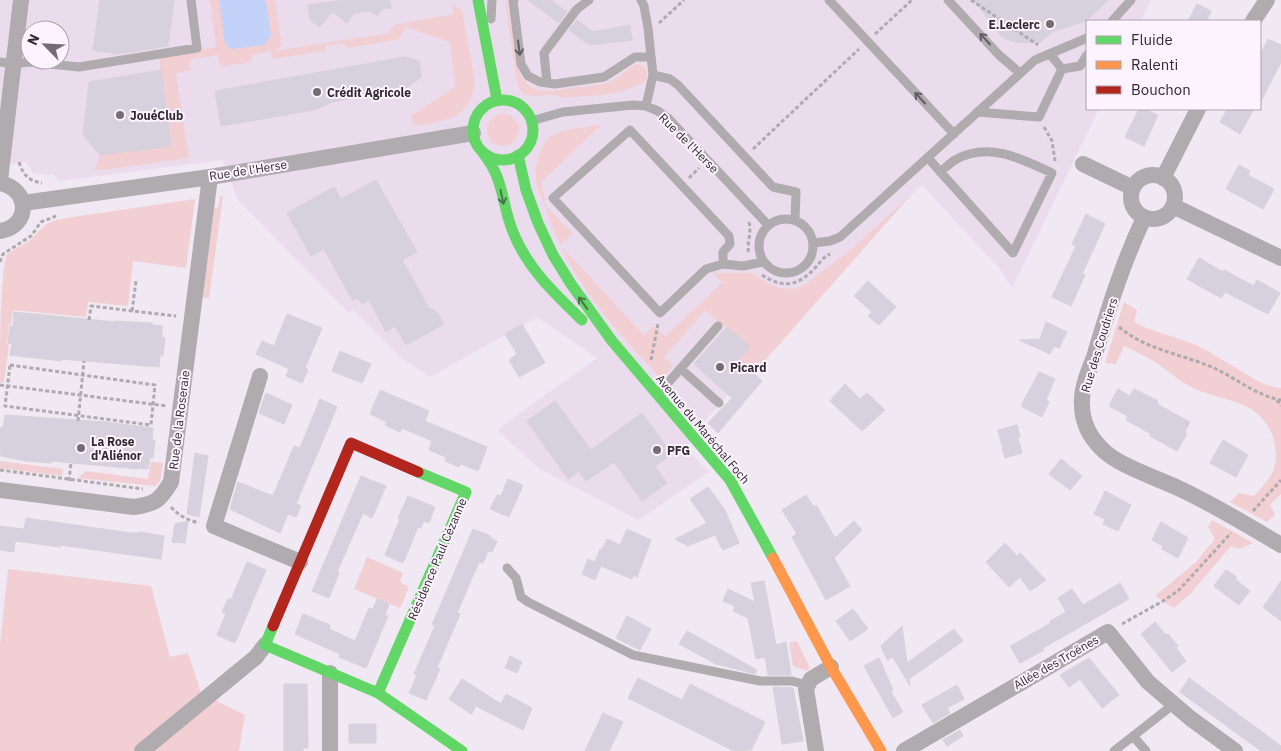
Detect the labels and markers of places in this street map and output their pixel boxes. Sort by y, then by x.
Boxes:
place label: E.Leclerc [988,17,1040,32]
marker: E.Leclerc [1044,18,1056,30]
place label: Crédit Agricole [327,85,411,100]
marker: Crédit Agricole [311,86,323,98]
place label: JouéClub [130,108,183,123]
marker: JouéClub [114,109,126,121]
place label: Picard [730,360,766,375]
marker: Picard [714,361,726,373]
place label: La Rose d'Aliénor [91,434,142,463]
marker: La Rose d'Aliénor [75,442,87,454]
place label: PFG [667,443,690,458]
marker: PFG [651,444,663,456]

